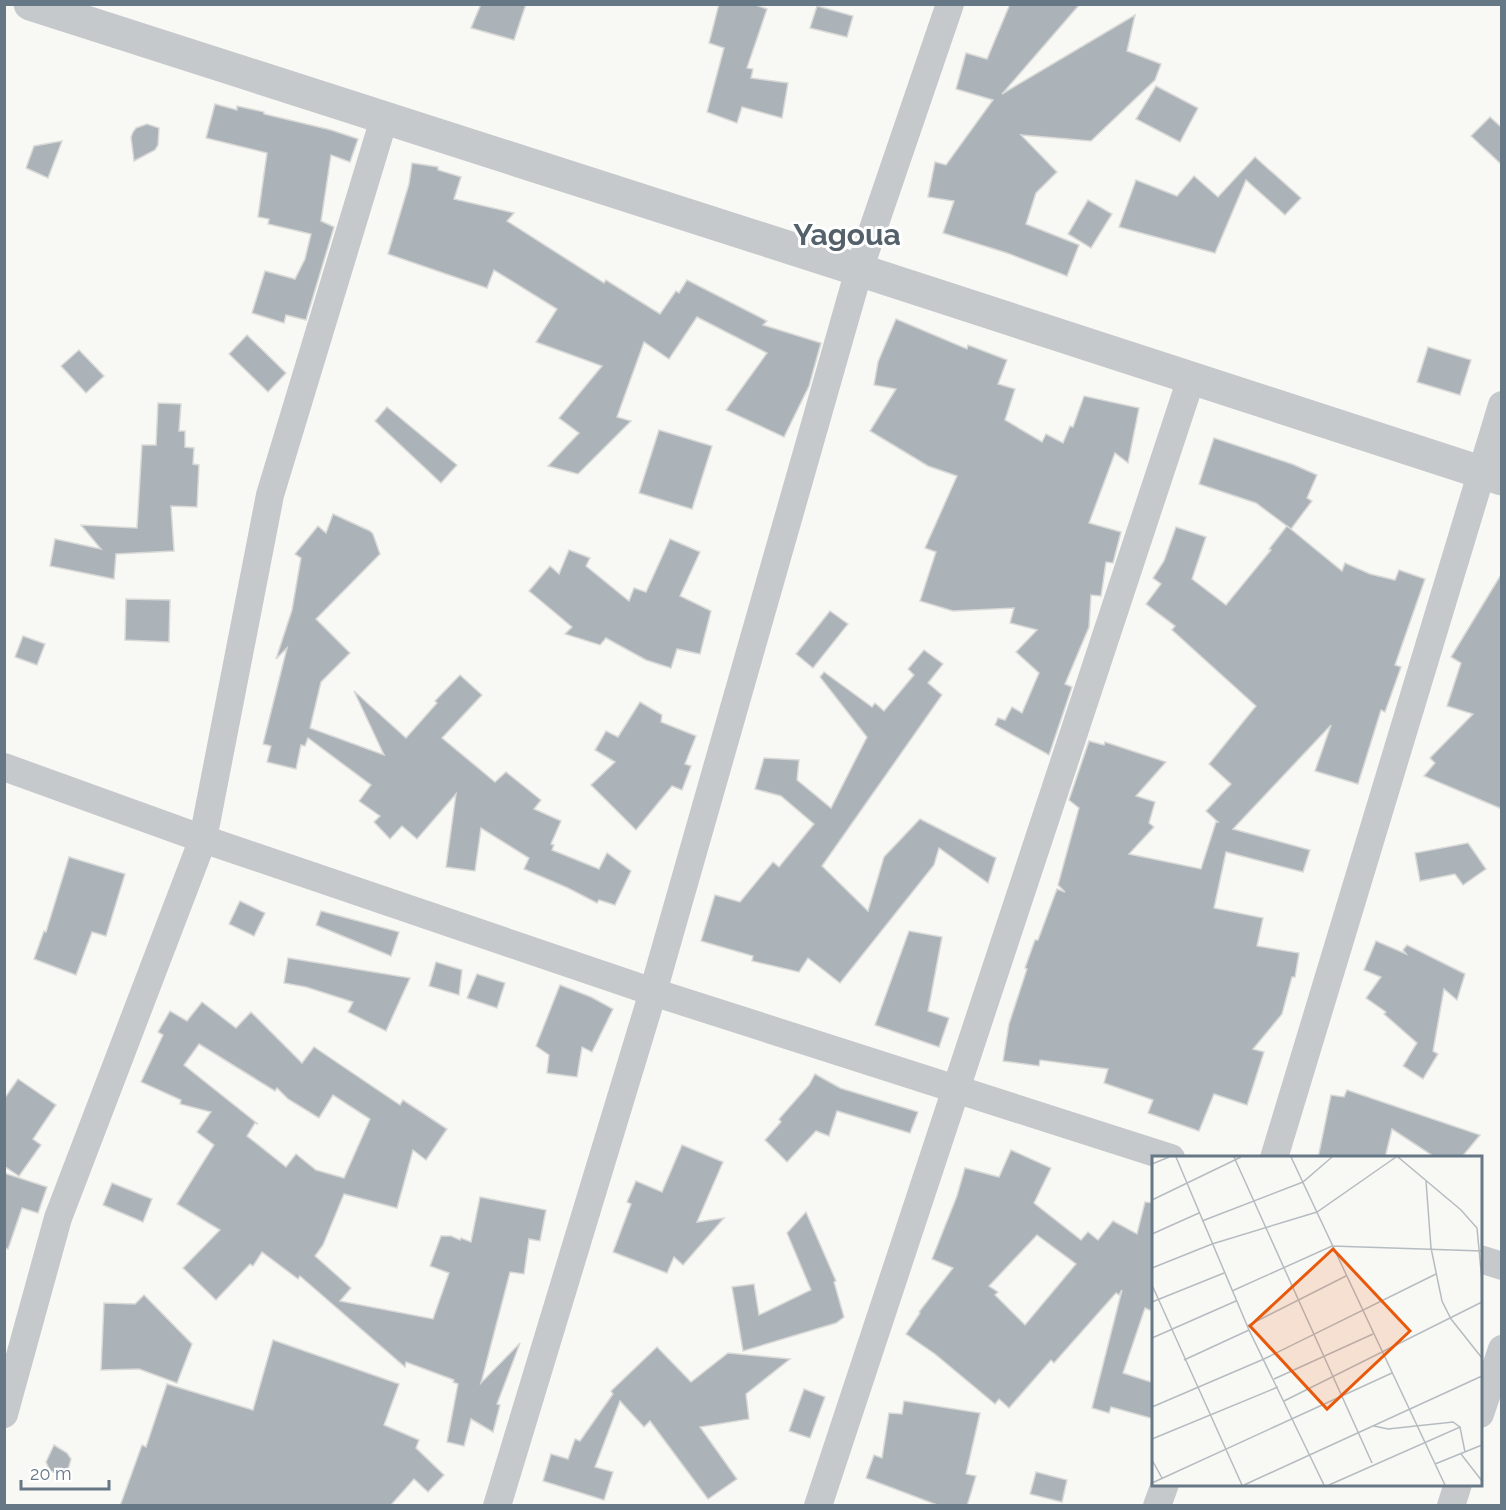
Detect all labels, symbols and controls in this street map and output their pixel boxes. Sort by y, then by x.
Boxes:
district label: Yagoua [793,217,901,252]
inset map [1152,1156,1482,1486]
scale bar [21,1453,110,1491]
text: 20 m [30,1463,72,1484]

